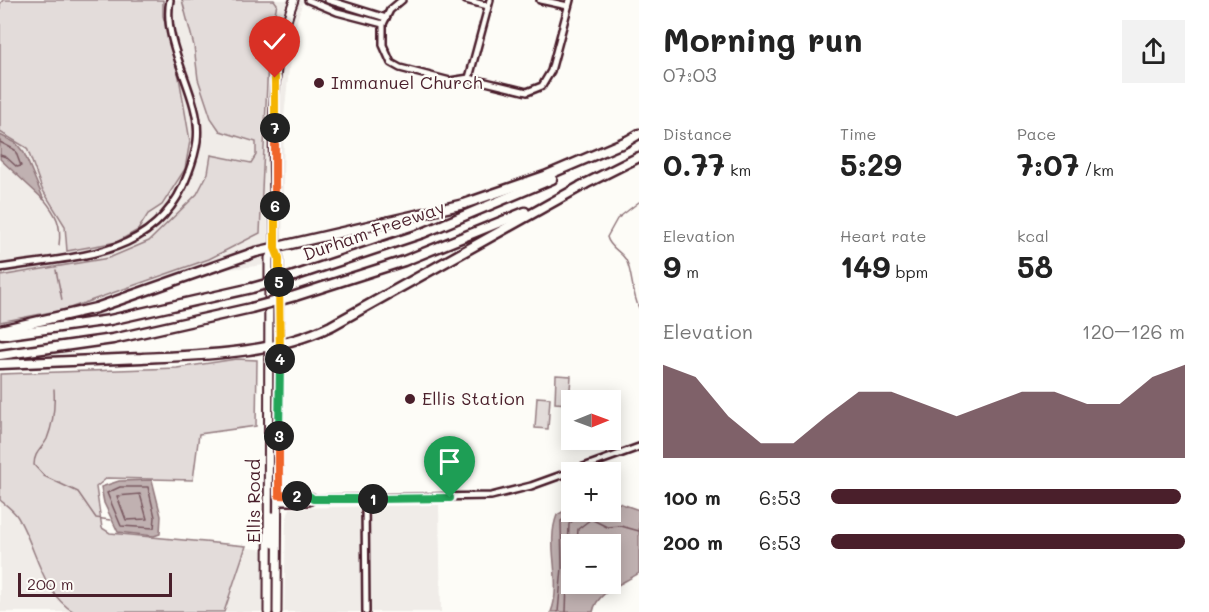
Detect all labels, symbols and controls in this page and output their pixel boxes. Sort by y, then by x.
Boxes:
pin [249,16,300,78]
text: Morning run [663,17,863,60]
button: share [1122,20,1185,83]
icon: check [258,25,291,58]
text: 07:03 [663,61,717,87]
place label: Immanuel Church [331,70,483,94]
marker: Immanuel Church [312,76,326,90]
pin: 7 [260,113,290,143]
text: 7 [271,117,279,138]
text: Distance [663,123,732,144]
text: Time [840,123,876,144]
text: Pace [1017,123,1056,144]
text: 0.77 [663,144,725,184]
text: 5:29 [840,144,902,184]
text: 7:07 [1017,144,1079,184]
text: km [725,159,751,180]
text: /km [1079,159,1114,180]
pin: 6 [260,191,290,221]
text: 6 [270,195,280,216]
street label: Durham Freeway [299,195,448,266]
text: Elevation [663,225,735,246]
text: Heart rate [840,225,926,246]
text: kcal [1017,225,1049,246]
text: 9 [663,246,681,286]
text: 149 [840,246,890,286]
text: 58 [1017,246,1053,286]
text: m [681,261,699,282]
text: bpm [890,261,928,282]
pin: 5 [264,267,294,297]
text: 5 [274,271,284,292]
text: Elevation [663,318,753,344]
text: 120–126 m [1082,318,1185,344]
pin: 4 [265,344,295,374]
text: 4 [275,348,285,369]
place label: Ellis Station [422,386,525,410]
north arrow [561,390,621,450]
map controls [561,390,621,594]
marker: Ellis Station [403,392,417,406]
pin: 3 [264,421,294,451]
text: 3 [274,425,284,446]
pin [424,436,475,498]
icon: arrive [433,445,466,478]
street label: Ellis Road [241,459,265,543]
button: + [561,462,621,522]
pin: 2 [282,481,312,511]
pin: 1 [358,484,388,514]
text: 100 m [663,484,721,510]
text: 6:53 [759,484,801,510]
text: 2 [293,485,301,506]
text: 1 [369,488,377,509]
text: 200 m [663,529,723,555]
text: 6:53 [759,529,801,555]
button: − [561,534,621,594]
scale bar [18,570,172,598]
text: 200 m [27,573,74,594]

